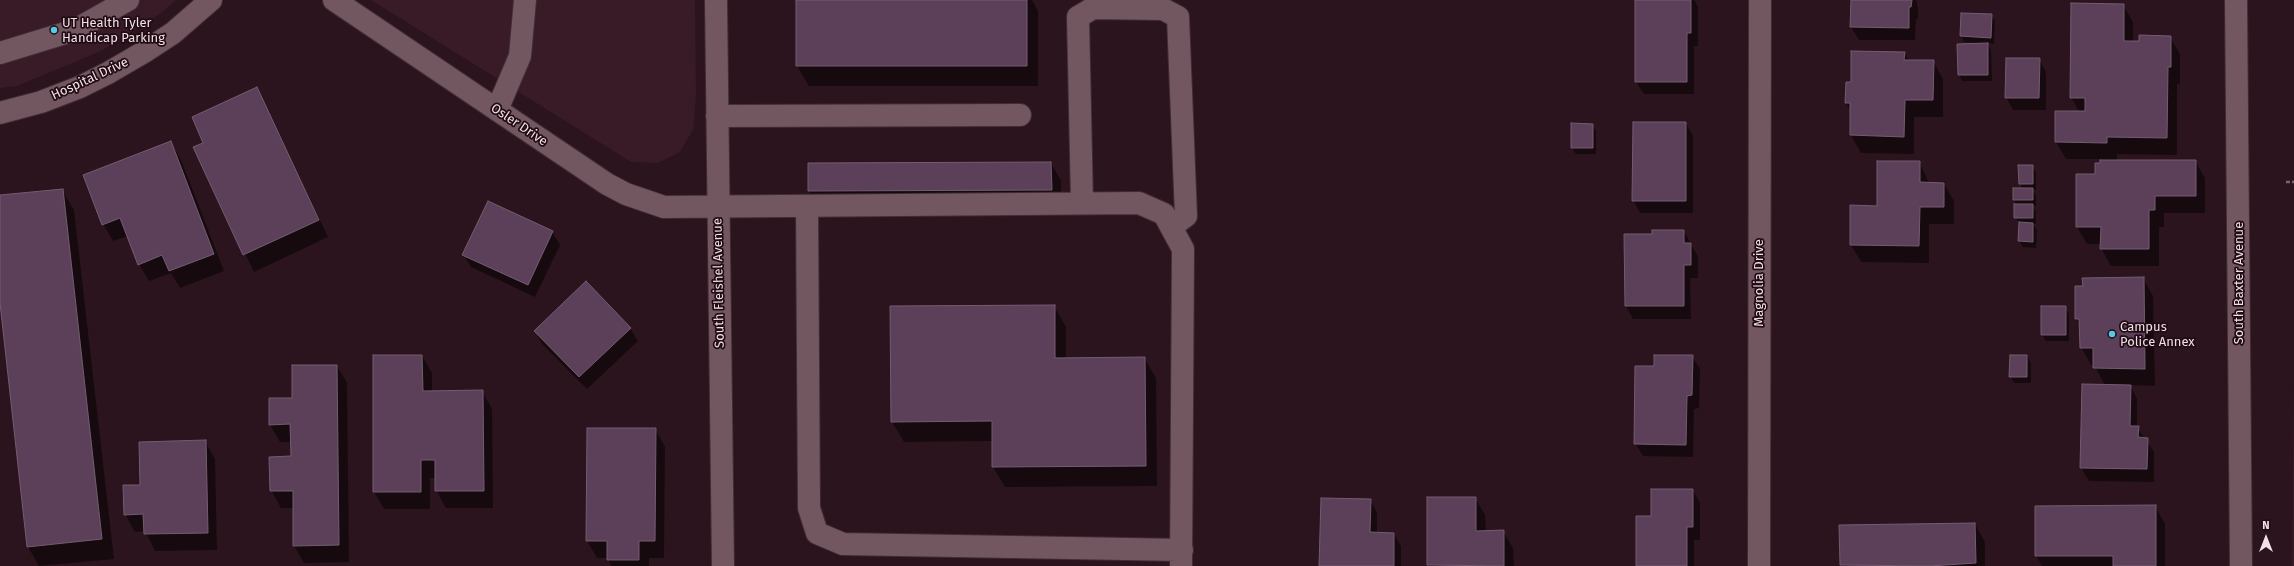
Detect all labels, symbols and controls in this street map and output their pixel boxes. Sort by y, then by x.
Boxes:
place label: UT Health Tyler Handicap Parking [62,15,165,46]
marker: UT Health Tyler Handicap Parking [49,25,59,35]
street label: Hospital Drive [49,54,131,104]
street label: Osler Drive [488,100,550,150]
street label: South Fleishel Avenue [710,218,728,348]
street label: South Baxter Avenue [2231,222,2247,344]
street label: Magnolia Drive [1751,239,1767,327]
place label: Campus Police Annex [2120,319,2195,350]
marker: Campus Police Annex [2107,329,2117,339]
north arrow [2246,518,2286,558]
text: N [2262,519,2270,532]

